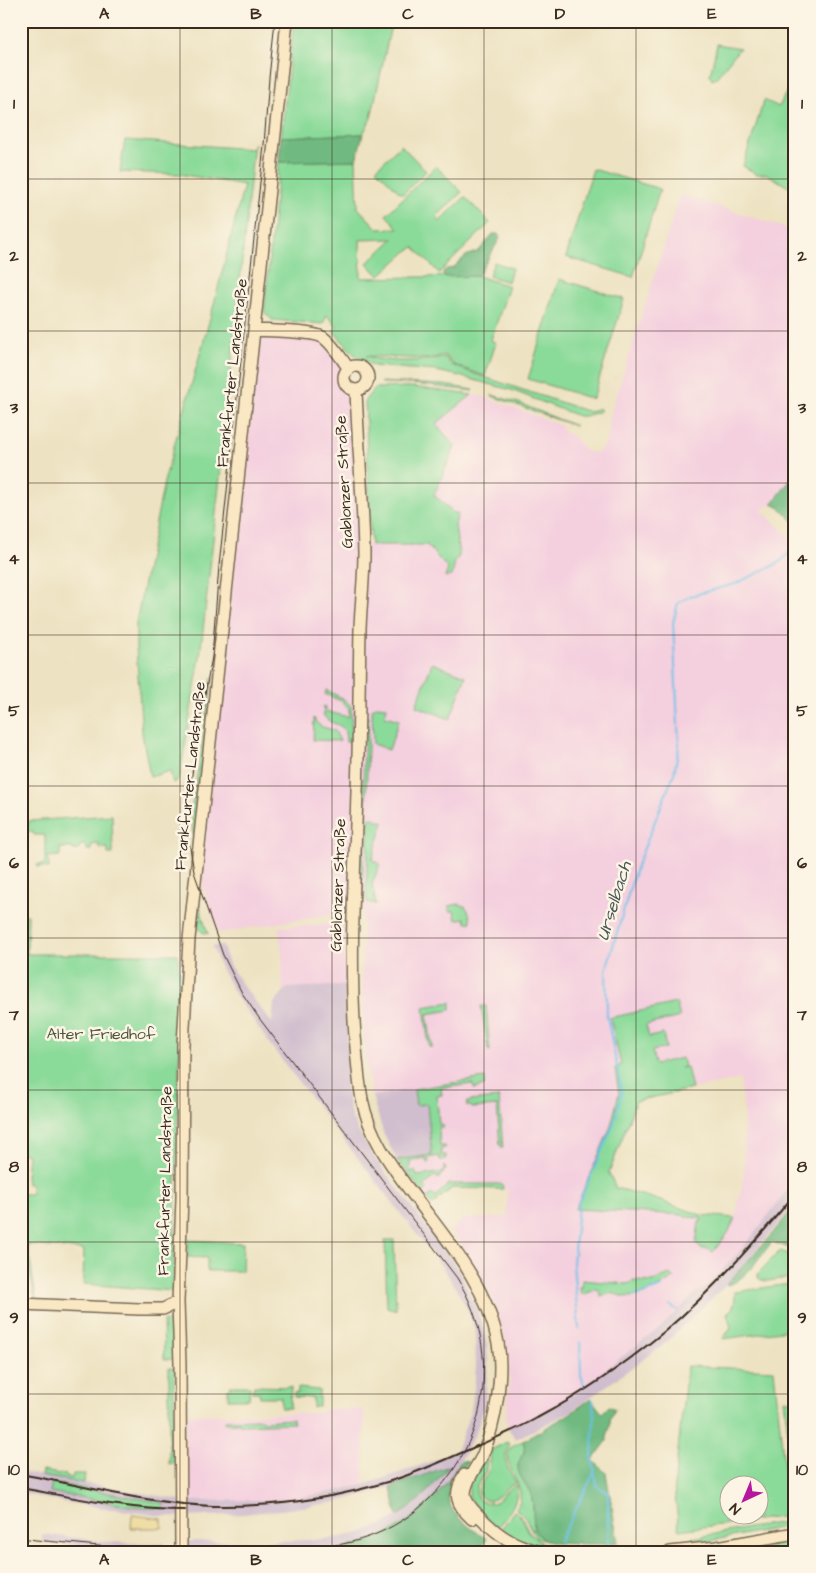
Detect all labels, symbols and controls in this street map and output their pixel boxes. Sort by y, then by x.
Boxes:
text: A [99,3,110,25]
text: B [250,3,262,25]
text: C [402,3,414,25]
text: D [555,3,566,25]
text: E [707,3,717,25]
text: 1 [13,93,16,115]
text: 1 [801,93,804,115]
text: 2 [8,245,19,267]
text: 2 [796,245,807,267]
street label: Frankfurter Landstraße [211,277,253,468]
text: 3 [9,397,19,419]
text: 3 [797,397,807,419]
street label: Gablonzer Straße [330,415,358,549]
text: 4 [9,548,20,570]
text: 4 [797,548,808,570]
street label: Frankfurter Landstraße [169,680,211,871]
text: 5 [8,700,20,722]
text: 5 [796,700,808,722]
street label: Gablonzer Straße [325,818,351,952]
text: 6 [9,852,19,874]
text: 6 [797,852,807,874]
water label: Urselbach [590,857,638,943]
text: 7 [8,1004,19,1026]
text: 7 [796,1004,807,1026]
park label: Alter Friedhof [47,1023,156,1045]
street label: Frankfurter Landstraße [152,1086,178,1276]
text: 8 [9,1156,20,1178]
text: 8 [797,1156,808,1178]
text: 9 [9,1307,19,1329]
text: 9 [797,1307,807,1329]
text: 10 [8,1459,20,1481]
text: 10 [796,1459,808,1481]
north arrow [718,1476,768,1526]
text: N [725,1498,746,1519]
text: A [99,1549,110,1571]
text: B [250,1549,262,1571]
text: C [402,1549,414,1571]
text: D [555,1549,566,1571]
text: E [707,1549,717,1571]

